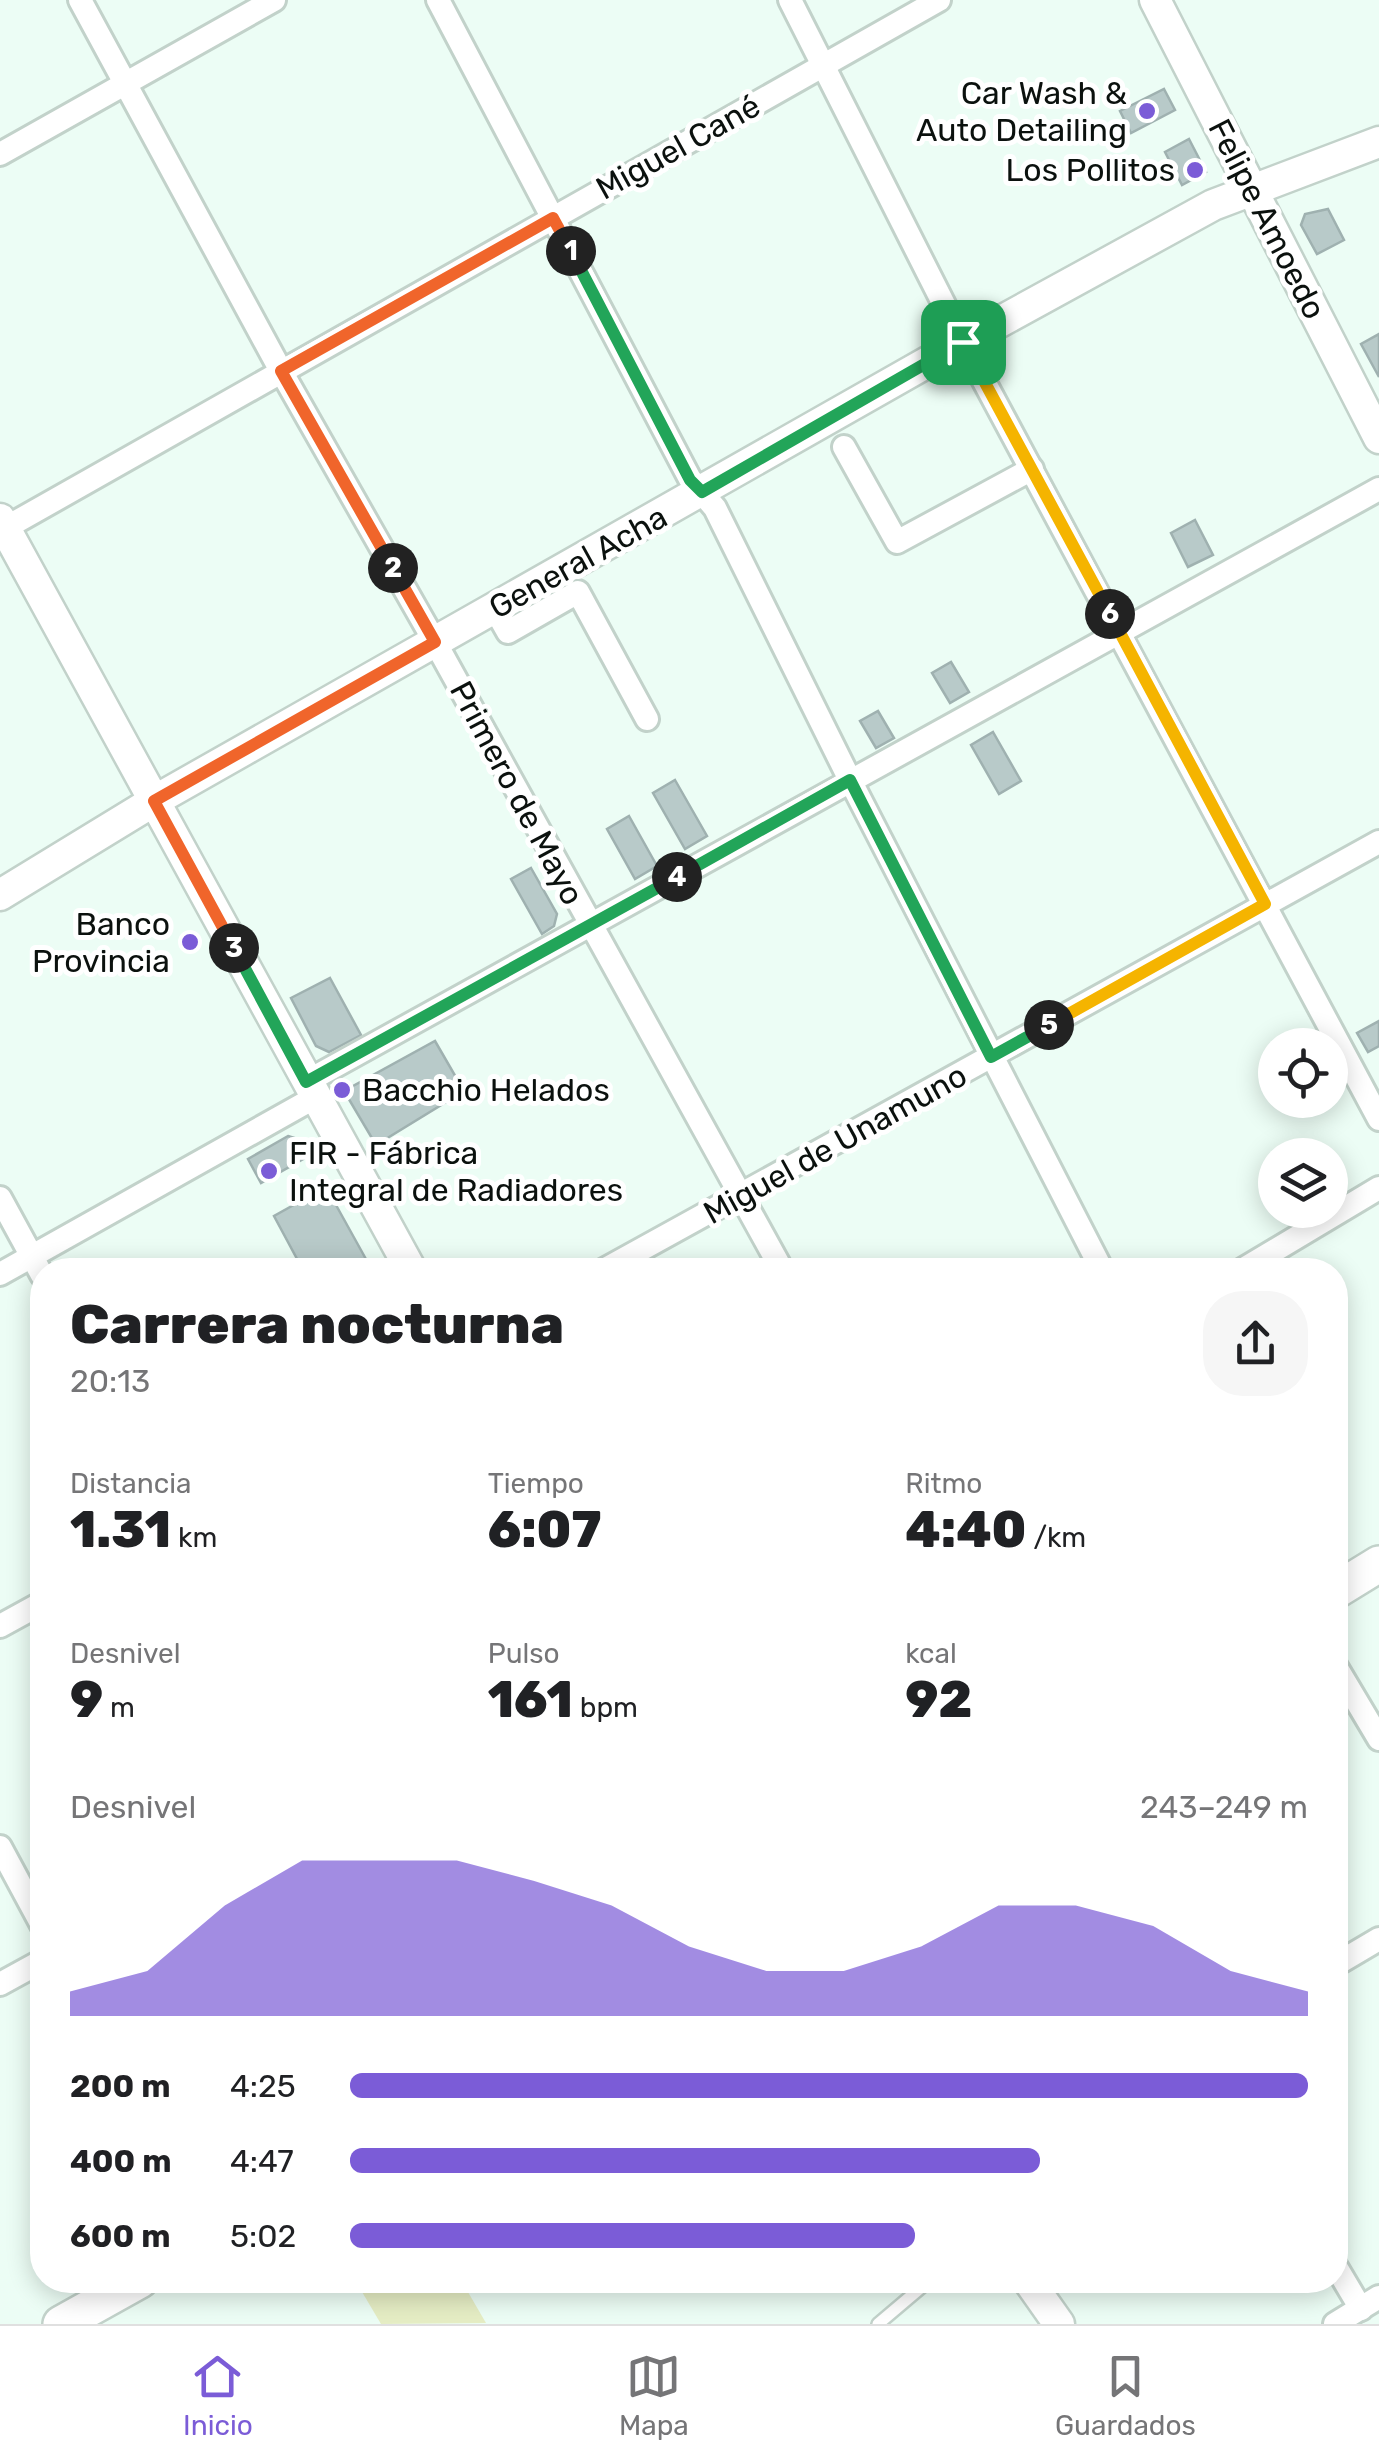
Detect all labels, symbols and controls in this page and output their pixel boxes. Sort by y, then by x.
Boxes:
place label: Car Wash & Auto Detailing [916,74,1127,149]
street label: Miguel Cané [589,86,767,208]
marker: Car Wash & Auto Detailing [1136,100,1158,122]
street label: Felipe Amoedo [1200,113,1334,325]
place label: Los Pollitos [1006,151,1175,189]
marker: Los Pollitos [1184,159,1206,181]
pin: 1 [546,226,596,276]
text: 1 [564,234,578,267]
pin [921,300,1006,385]
icon: arrive [936,315,991,370]
street label: General Acha [482,498,674,626]
pin: 2 [368,543,418,593]
text: 2 [384,551,402,584]
pin: 6 [1085,589,1135,639]
text: 6 [1101,597,1119,630]
street label: Primero de Mayo [442,675,592,911]
pin: 4 [652,852,702,902]
text: 4 [667,860,687,893]
place label: Banco Provincia [32,905,170,980]
pin: 3 [209,923,259,973]
marker: Banco Provincia [179,931,201,953]
text: 3 [225,931,243,964]
pin: 5 [1024,1000,1074,1050]
text: 5 [1040,1008,1058,1041]
map controls [1258,1028,1348,1228]
button: locate [1258,1028,1348,1118]
street label: Miguel de Unamuno [697,1056,973,1232]
place label: Bacchio Helados [362,1071,610,1109]
marker: Bacchio Helados [331,1079,353,1101]
place label: FIR - Fábrica Integral de Radiadores [289,1134,623,1209]
button: layers [1258,1138,1348,1228]
marker: FIR - Fábrica Integral de Radiadores [258,1160,280,1182]
button: share [1203,1291,1308,1396]
text: Carrera nocturna [70,1292,564,1357]
text: 20:13 [70,1362,150,1400]
text: Distancia [70,1467,191,1500]
text: Tiempo [488,1467,584,1500]
text: Ritmo [905,1467,982,1500]
text: 1.31 [70,1500,171,1560]
text: 6:07 [488,1500,601,1560]
text: 4:40 [905,1500,1027,1560]
text: km [171,1521,217,1554]
text: /km [1027,1521,1086,1554]
text: Desnivel [70,1637,180,1670]
text: Pulso [488,1637,560,1670]
text: kcal [905,1637,957,1670]
text: 9 [70,1670,103,1730]
text: 161 [488,1670,573,1730]
text: 92 [905,1670,972,1730]
text: m [103,1691,135,1724]
text: bpm [573,1691,638,1724]
text: Desnivel [70,1788,196,1826]
text: 243–249 m [1140,1788,1308,1826]
text: 200 m [70,2067,170,2105]
text: 4:25 [230,2067,296,2105]
text: 400 m [70,2142,172,2180]
text: 4:47 [230,2142,294,2180]
text: 600 m [70,2217,170,2255]
text: 5:02 [230,2217,296,2255]
tab: Inicio [183,2349,253,2442]
tab: Mapa [619,2349,689,2442]
tab: Guardados [1055,2349,1196,2442]

